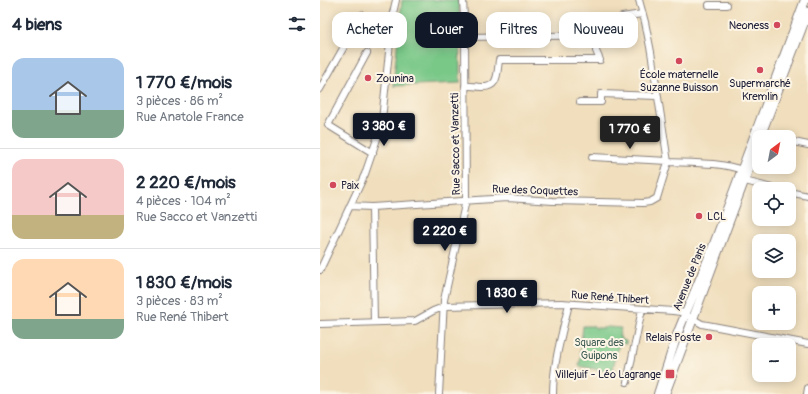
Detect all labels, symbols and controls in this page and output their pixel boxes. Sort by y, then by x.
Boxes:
chip: Acheter [332,12,407,48]
chip: Louer [415,12,478,48]
chip: Filtres [486,12,551,48]
chip: Nouveau [559,12,638,48]
icon: filters [286,13,308,35]
text: 4 biens [12,14,62,35]
place label: Neoness [729,19,769,32]
marker: Neoness [772,20,782,30]
marker: École maternelle Suzanne Buisson [674,56,684,66]
marker: Supermarché Kremlin [755,65,765,75]
place label: École maternelle Suzanne Buisson [640,68,719,94]
text: 1 770 €/mois [136,72,232,93]
place label: Zounina [376,72,414,85]
marker: Zounina [363,73,373,83]
icon: home [44,74,92,122]
place label: Supermarché Kremlin [729,77,791,103]
text: 3 pièces · 86 m² [136,93,223,109]
street label: Rue Sacco et Vanzetti [448,93,463,195]
text: Rue Anatole France [136,109,244,125]
pin: 3 380 € [347,113,421,147]
pin: 1 770 € [593,116,667,150]
text: 3 380 € [362,118,406,134]
text: 1 770 € [609,121,651,137]
north arrow [752,130,796,174]
map controls [752,130,796,382]
text: 2 220 €/mois [136,172,236,193]
icon: home [44,175,92,223]
place label: Paix [341,179,359,192]
marker: Paix [328,180,338,190]
button: locate [752,182,796,226]
street label: Rue des Coquettes [492,183,578,198]
text: 4 pièces · 104 m² [136,193,231,209]
text: Rue Sacco et Vanzetti [136,209,257,225]
place label: LCL [707,210,726,223]
marker: LCL [694,211,704,221]
pin: 2 220 € [408,218,482,252]
text: 2 220 € [423,223,467,239]
button: layers [752,234,796,278]
street label: Avenue de Paris [670,242,709,313]
text: 1 830 €/mois [136,272,232,293]
icon: home [44,275,92,323]
pin: 1 830 € [470,280,544,314]
text: 1 830 € [486,285,528,301]
button: + [752,286,796,330]
street label: Rue René Thibert [570,288,650,307]
text: 3 pièces · 83 m² [136,293,223,309]
text: Rue René Thibert [136,309,229,325]
place label: Relais Poste [645,331,702,344]
marker: Relais Poste [704,332,714,342]
park label: Square des Guipons [574,336,624,362]
button: − [752,338,796,382]
place label: Villejuif - Léo Lagrange [555,368,662,381]
marker: Villejuif - Léo Lagrange [664,368,676,380]

